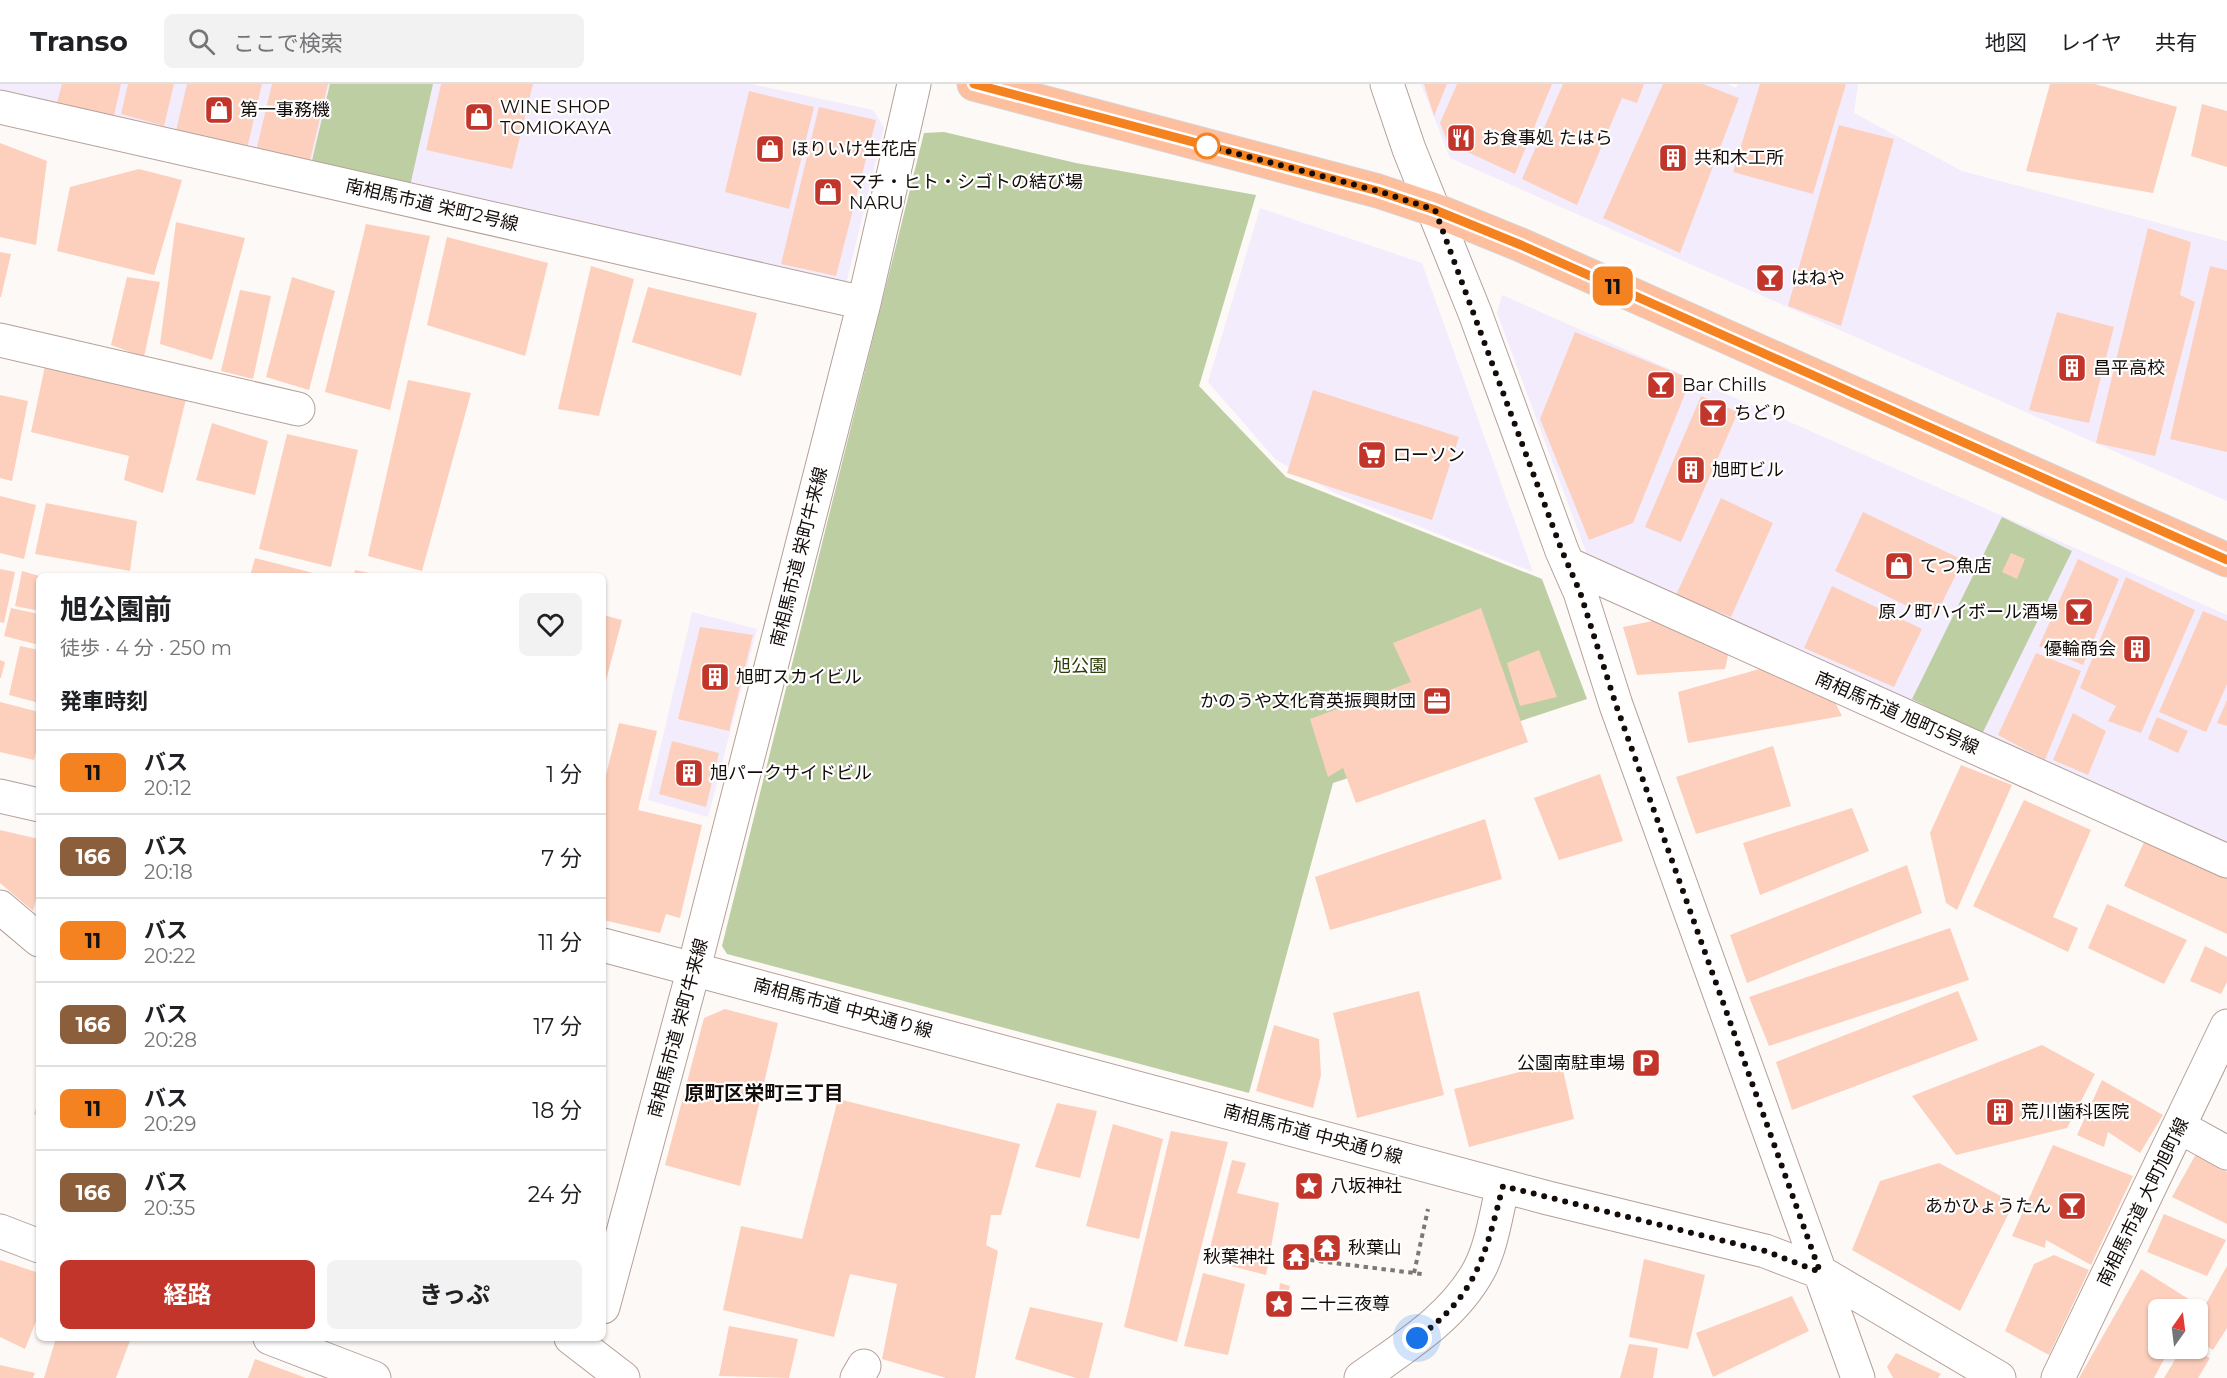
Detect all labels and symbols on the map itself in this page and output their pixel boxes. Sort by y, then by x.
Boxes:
shop icon: 第一事務機 [203,94,235,126]
place label: WINE SHOP TOMIOKAYA [500,96,611,139]
place label: 第一事務機 [240,99,330,121]
shop icon: WINE SHOP TOMIOKAYA [463,101,495,133]
restaurant icon: お食事処 たはら [1445,122,1477,154]
place label: お食事処 たはら [1482,127,1613,149]
shop icon: ほりいけ生花店 [754,133,786,165]
unlabelled marker [1194,133,1220,159]
place label: ほりいけ生花店 [791,138,917,160]
building icon: 共和木工所 [1657,142,1689,174]
place label: 共和木工所 [1694,147,1784,169]
place label: マチ・ヒト・シゴトの結び場 NARU [849,171,1083,214]
street label: 南相馬市道 栄町2号線 [343,174,521,236]
shop icon: マチ・ヒト・シゴトの結び場 NARU [812,176,844,208]
bar icon: はねや [1754,262,1786,294]
line badge: 11 [1586,266,1640,306]
place label: はねや [1791,267,1845,289]
building icon: 昌平高校 [2056,352,2088,384]
place label: 昌平高校 [2093,357,2165,379]
bar icon: Bar Chills [1645,369,1677,401]
place label: Bar Chills [1682,374,1767,396]
bar icon: ちどり [1697,397,1729,429]
place label: ちどり [1734,402,1788,424]
supermarket icon: ローソン [1356,439,1388,471]
place label: ローソン [1393,444,1465,466]
building icon: 旭町ビル [1675,454,1707,486]
place label: 旭町ビル [1712,459,1784,481]
street label: 南相馬市道 栄町牛来線 [766,465,832,649]
shop icon: てつ魚店 [1883,550,1915,582]
place label: てつ魚店 [1920,555,1992,577]
bar icon: 原ノ町ハイボール酒場 [2063,596,2095,628]
place label: 原ノ町ハイボール酒場 [1878,601,2058,623]
building icon: 優輪商会 [2121,633,2153,665]
place label: 優輪商会 [2044,638,2116,660]
park label: 旭公園 [1053,655,1107,677]
building icon: 旭町スカイビル [699,661,731,693]
place label: 旭町スカイビル [736,666,862,688]
street label: 南相馬市道 旭町5号線 [1812,667,1982,759]
office icon: かのうや文化育英振興財団 [1421,685,1453,717]
place label: かのうや文化育英振興財団 [1200,690,1416,712]
building icon: 旭パークサイドビル [673,757,705,789]
place label: 旭パークサイドビル [710,762,872,784]
street label: 南相馬市道 栄町牛来線 [643,936,713,1120]
street label: 南相馬市道 中央通り線 [751,973,935,1043]
parking icon: 公園南駐車場 [1630,1047,1662,1079]
place label: 公園南駐車場 [1517,1052,1625,1074]
district label: 原町区栄町三丁目 [684,1081,844,1105]
building icon: 荒川歯科医院 [1984,1096,2016,1128]
street label: 南相馬市道 中央通り線 [1221,1099,1405,1169]
place label: 荒川歯科医院 [2021,1101,2129,1123]
street label: 南相馬市道 大町旭町線 [2093,1114,2193,1290]
place icon: 八坂神社 [1293,1170,1325,1202]
place label: 八坂神社 [1330,1175,1402,1197]
bar icon: あかひょうたん [2056,1190,2088,1222]
place label: あかひょうたん [1925,1195,2051,1217]
temple icon: 秋葉山 [1311,1232,1343,1264]
place label: 秋葉山 [1348,1237,1402,1259]
temple icon: 秋葉神社 [1280,1241,1312,1273]
place label: 秋葉神社 [1203,1246,1275,1268]
place icon: 二十三夜尊 [1263,1288,1295,1320]
place label: 二十三夜尊 [1300,1293,1390,1315]
north arrow [2148,1299,2208,1359]
your location [1402,1323,1432,1353]

